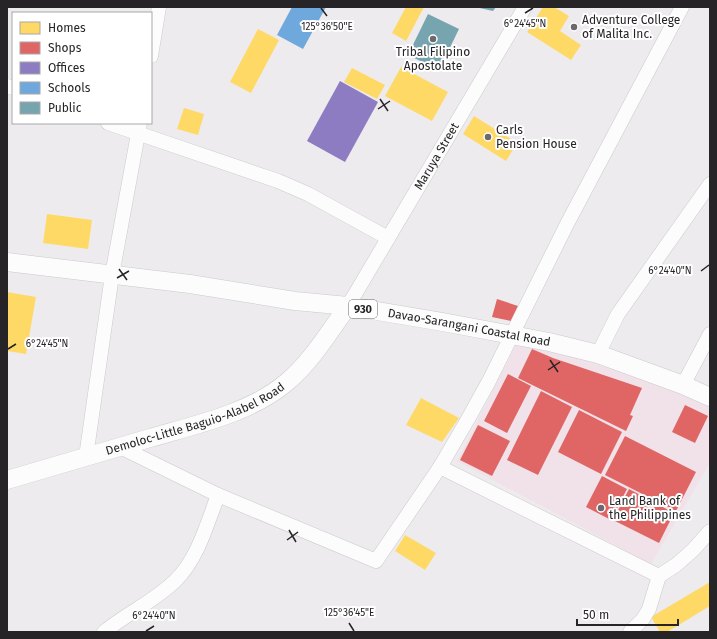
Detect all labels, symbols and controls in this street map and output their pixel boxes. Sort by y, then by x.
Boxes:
legend [12,12,152,124]
place label: Adventure College of Malita Inc. [582,13,680,41]
text: 6°24'45"N [504,18,546,30]
text: Homes [48,21,86,35]
text: 125°36'50"E [301,21,353,33]
marker: Adventure College of Malita Inc. [569,22,579,32]
marker: Tribal Filipino Apostolate [428,34,438,44]
text: Shops [48,41,82,55]
place label: Tribal Filipino Apostolate [396,45,470,73]
text: Offices [48,61,85,75]
text: Schools [48,81,91,95]
text: Public [48,101,82,115]
street label: Maruya Street [411,120,462,192]
place label: Carls Pension House [496,123,577,151]
marker: Carls Pension House [483,132,493,142]
text: 6°24'40"N [648,265,692,277]
road number: 930 [349,300,377,318]
street label: Davao-Sarangani Coastal Road [387,306,552,349]
text: 6°24'45"N [26,338,68,350]
street label: Demoloc-Little Baguio-Alabel Road [104,380,287,458]
place label: Land Bank of the Philippines [609,494,691,522]
marker: Land Bank of the Philippines [596,503,606,513]
scale bar [577,601,678,627]
text: 125°36'45"E [324,607,374,619]
text: 50 m [583,608,609,622]
text: 6°24'40"N [132,610,176,622]

